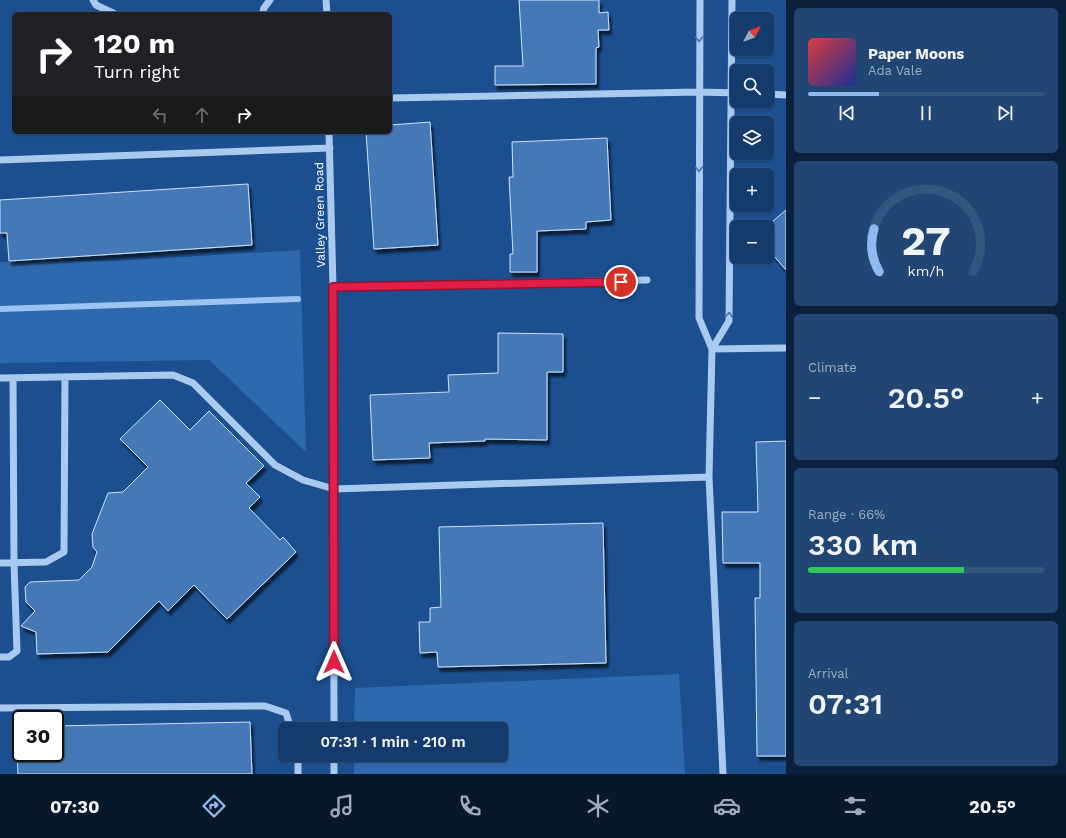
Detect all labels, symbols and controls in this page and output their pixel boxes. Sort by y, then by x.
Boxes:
north arrow [730,12,774,56]
map controls [730,12,774,264]
text: 120 m [94,27,175,60]
icon: right [28,28,80,80]
one-way arrow [695,36,704,42]
text: Paper Moons [868,45,964,63]
text: Turn right [94,61,180,82]
text: Ada Vale [868,63,922,78]
button: search [730,64,774,108]
icon: previous [836,102,858,124]
icon: pause [915,102,937,124]
icon: next [994,102,1016,124]
icon: left [149,104,171,126]
icon: ahead [191,104,213,126]
icon: right [233,104,255,126]
button: layers [730,116,774,160]
street label: Valley Green Road [312,162,328,268]
one-way arrow [695,166,703,172]
button: + [730,168,774,212]
text: 27 [901,216,951,265]
button: − [730,220,774,264]
text: km/h [908,262,944,278]
pin [604,265,638,299]
icon: arrive [610,271,632,293]
one-way arrow [724,312,733,318]
text: Climate [808,360,857,375]
text: 20.5° [888,380,964,415]
text: − [808,385,821,410]
text: + [1031,385,1044,410]
text: Range · 66% [808,507,885,522]
text: 330 km [808,527,918,562]
position arrow [313,641,355,683]
text: Arrival [808,666,849,681]
text: 07:31 [808,686,883,721]
speed limit sign: 30 [12,710,64,762]
text: 07:31 · 1 min · 210 m [320,733,466,751]
icon: directions [200,792,228,820]
icon: music [328,792,356,820]
icon: phone [456,792,484,820]
icon: climate [584,792,612,820]
icon: car [713,792,741,820]
icon: filters [841,792,869,820]
text: 07:30 [50,796,100,817]
text: 20.5° [969,796,1016,817]

